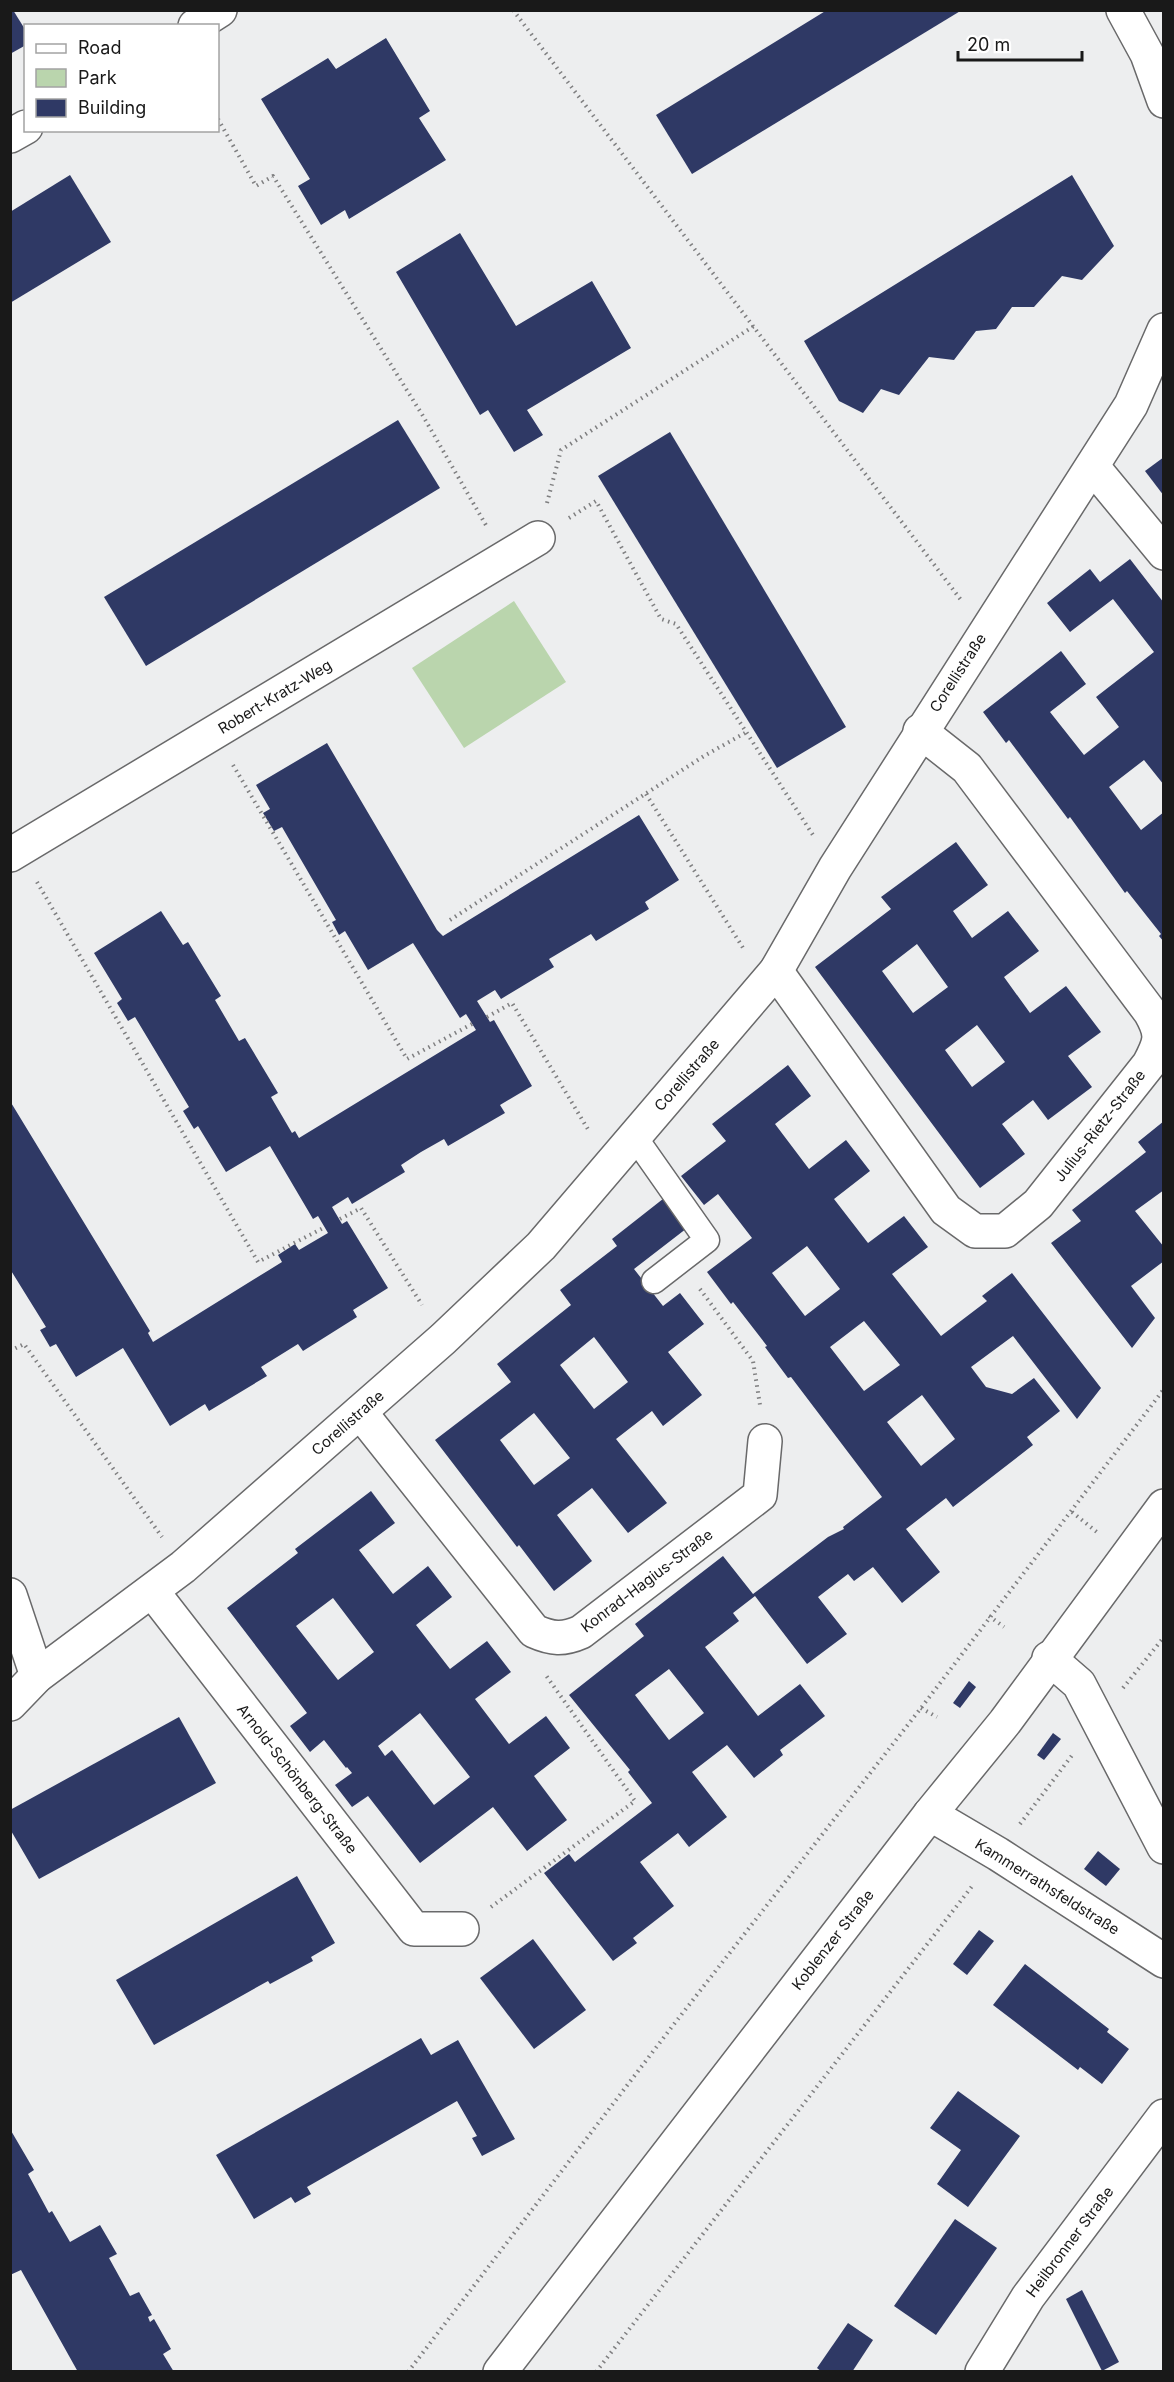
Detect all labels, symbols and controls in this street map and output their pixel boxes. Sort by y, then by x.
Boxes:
legend [24,24,219,132]
scale bar [958,24,1082,62]
text: 20 m [967,34,1010,55]
text: Road [78,37,121,58]
text: Park [78,67,117,88]
text: Building [78,97,146,118]
street label: Corellistraße [925,630,990,716]
street label: Robert-Kratz-Weg [214,655,335,738]
street label: Corellistraße [650,1035,723,1115]
street label: Julius-Rietz-Straße [1050,1066,1149,1186]
street label: Corellistraße [308,1386,388,1459]
street label: Konrad-Hagius-Straße [577,1525,716,1636]
street label: Arnold-Schönberg-Straße [233,1700,362,1857]
street label: Kammerrathsfeldstraße [972,1834,1123,1939]
street label: Koblenzer Straße [788,1886,878,1994]
street label: Heilbronner Straße [1022,2183,1117,2301]

